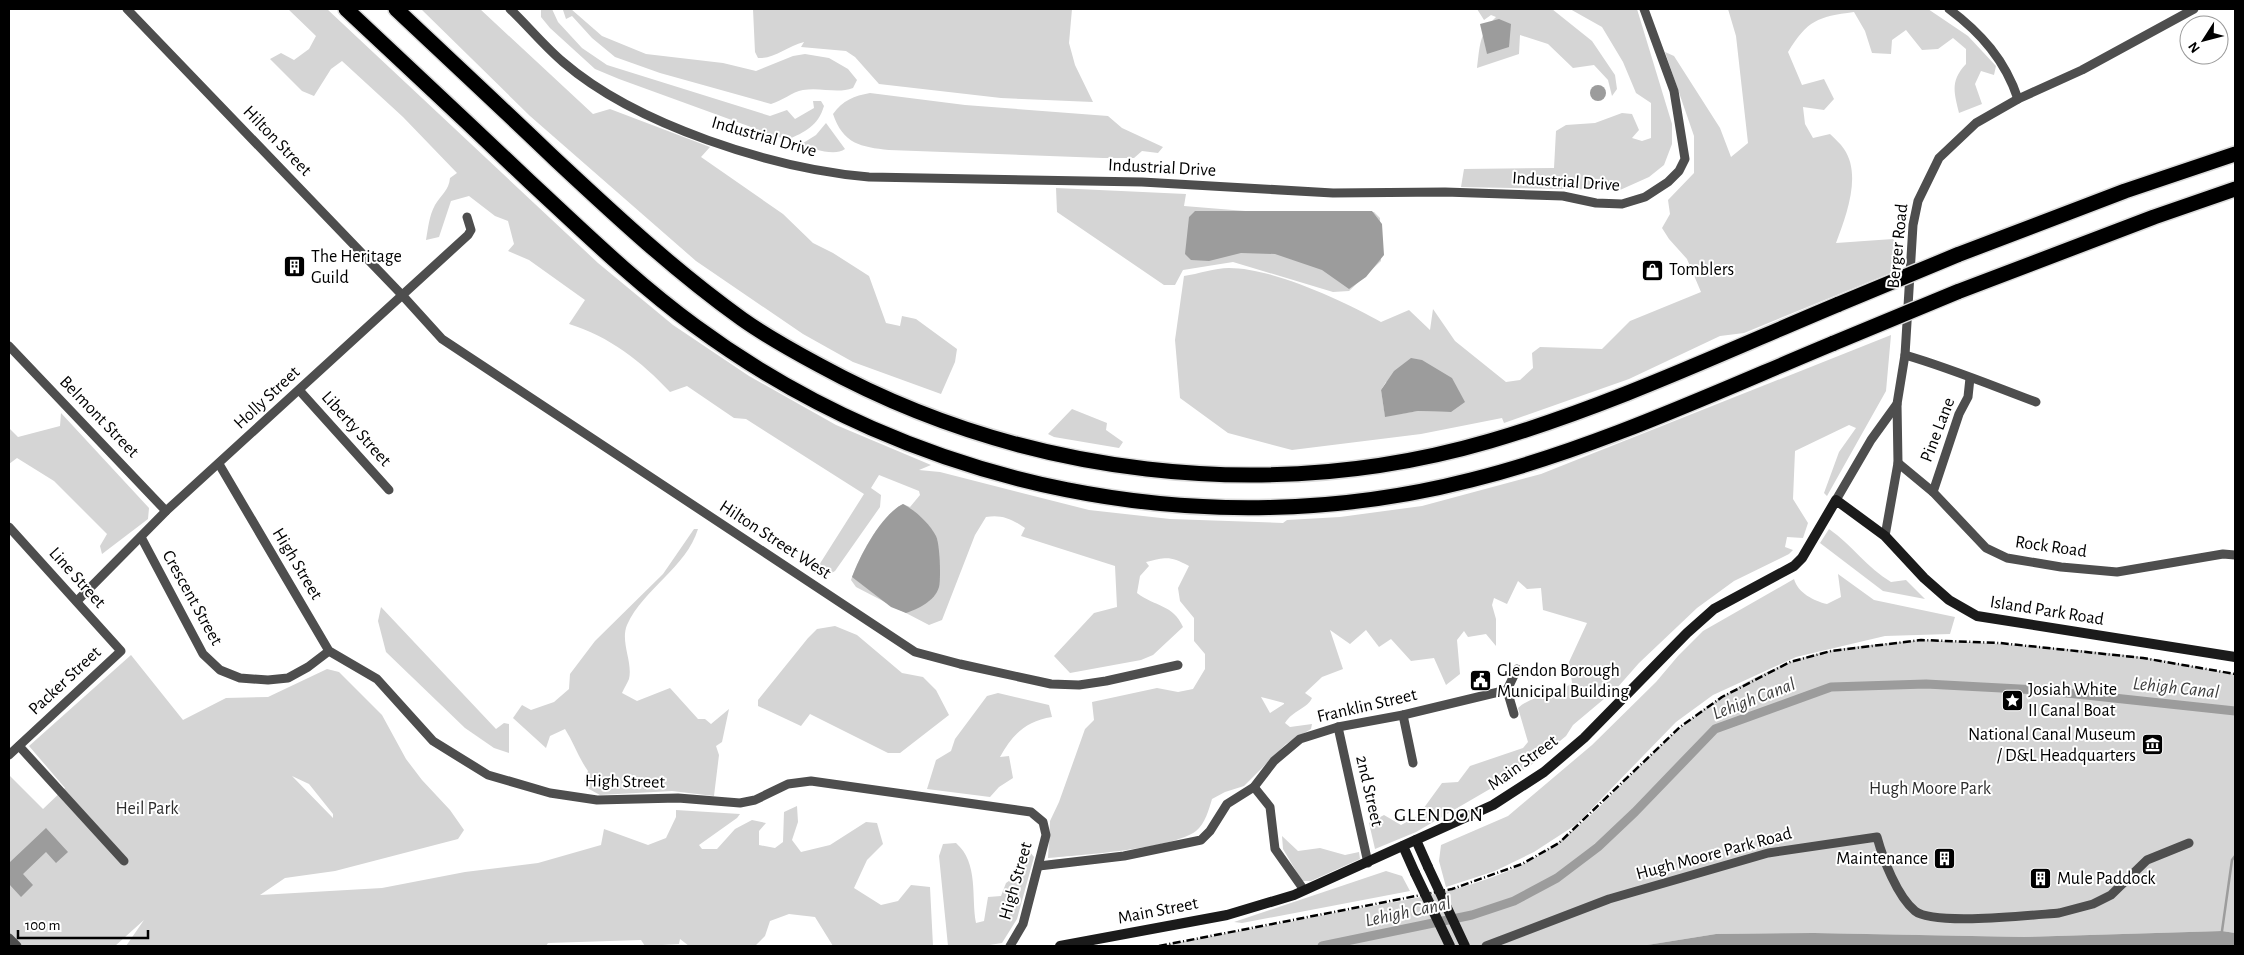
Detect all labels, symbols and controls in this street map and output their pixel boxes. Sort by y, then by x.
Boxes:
north arrow [2179,15,2229,65]
text: N [2186,39,2203,55]
street label: Hilton Street [239,102,315,180]
street label: Industrial Drive [710,113,818,161]
street label: Industrial Drive [1108,156,1216,180]
street label: Industrial Drive [1511,169,1621,195]
street label: Berger Road [1885,203,1911,289]
place label: The Heritage Guild [311,248,402,287]
building icon: The Heritage Guild [283,255,307,279]
shop icon: Tomblers [1641,258,1665,282]
place label: Tomblers [1669,261,1734,279]
street label: Holly Street [231,363,304,433]
street label: Belmont Street [56,373,142,461]
street label: Liberty Street [318,388,394,470]
street label: Pine Lane [1918,395,1958,465]
street label: Hilton Street West [716,497,834,583]
street label: High Street [269,525,325,603]
street label: Rock Road [2014,533,2088,561]
street label: Line Street [45,544,109,612]
street label: Crescent Street [159,548,226,649]
street label: Island Park Road [1989,593,2105,629]
street label: Packer Street [25,643,105,719]
place label: Glendon Borough Municipal Building [1497,662,1629,701]
public building icon: Glendon Borough Municipal Building [1469,669,1493,693]
water label: Lehigh Canal [1710,674,1798,723]
water label: Lehigh Canal [2132,674,2221,702]
place label: Josiah White II Canal Boat [2028,681,2117,720]
street label: Franklin Street [1315,686,1419,726]
place icon: Josiah White II Canal Boat [2000,688,2024,712]
place label: National Canal Museum / D&L Headquarters [1968,726,2136,765]
street label: Main Street [1485,732,1561,794]
museum icon: National Canal Museum / D&L Headquarters [2140,733,2164,757]
street label: 2nd Street [1352,754,1386,828]
street label: High Street [585,772,665,792]
park label: Hugh Moore Park [1869,780,1992,798]
park label: Heil Park [115,800,179,818]
district label: GLENDON [1394,805,1484,825]
street label: Hugh Moore Park Road [1634,825,1794,883]
street label: High Street [996,840,1036,922]
building icon: Maintenance [1932,847,1956,871]
place label: Maintenance [1836,850,1928,868]
building icon: Mule Paddock [2029,867,2053,891]
place label: Mule Paddock [2057,870,2156,888]
street label: Main Street [1116,894,1200,928]
water label: Lehigh Canal [1363,894,1453,930]
scale bar [18,908,148,940]
text: 100 m [25,918,60,933]

